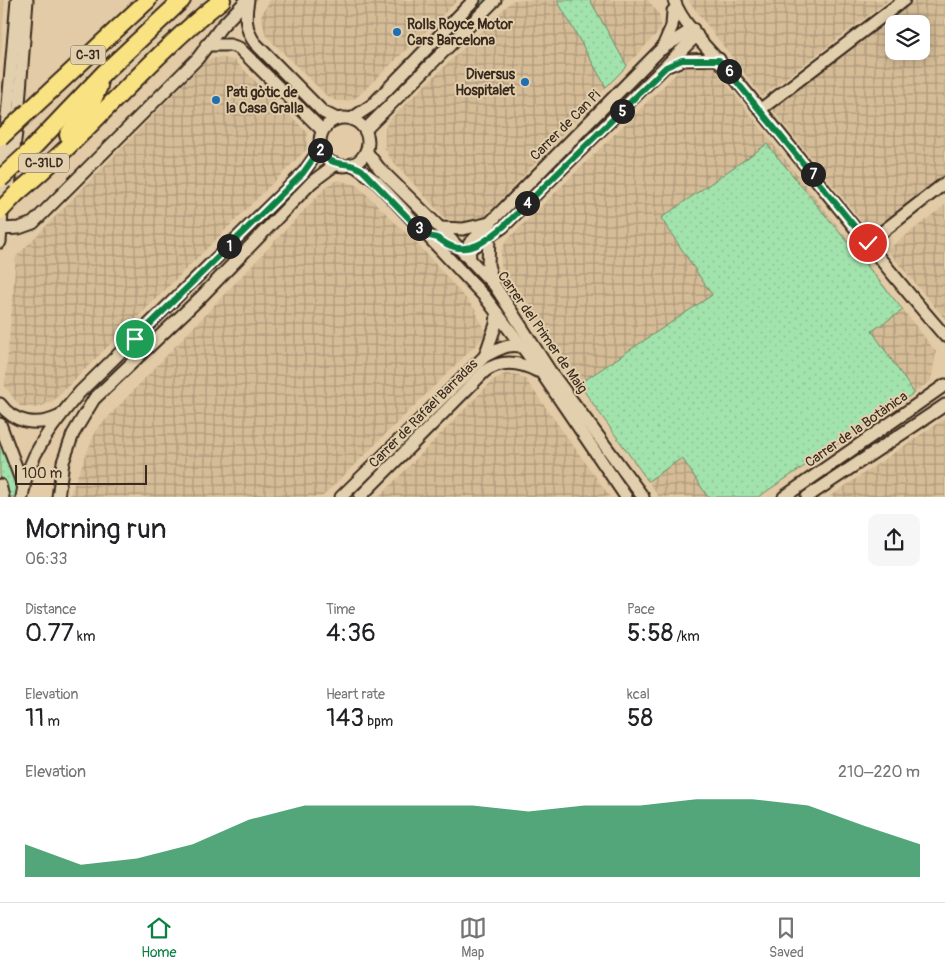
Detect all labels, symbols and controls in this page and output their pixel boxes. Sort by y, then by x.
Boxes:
map controls [885,15,930,60]
button: layers [885,15,930,60]
place label: Rolls Royce Motor Cars Barcelona [407,16,514,49]
marker: Rolls Royce Motor Cars Barcelona [391,26,403,38]
road number: C-31 [70,46,106,64]
pin: 6 [716,58,742,84]
text: 6 [725,63,734,80]
place label: Diversus Hospitalet [455,66,516,99]
marker: Diversus Hospitalet [519,76,531,88]
place label: Pati gòtic de la Casa Gralla [226,84,304,117]
street label: Carrer de Can Pi [527,86,604,164]
marker: Pati gòtic de la Casa Gralla [210,94,222,106]
pin: 5 [610,98,634,124]
text: 5 [619,103,626,120]
pin: 2 [308,138,332,162]
text: 2 [317,142,324,159]
road number: C-31LD [19,154,69,172]
pin: 7 [800,162,826,186]
text: 7 [810,166,817,183]
pin: 4 [514,190,540,216]
text: 4 [523,195,532,212]
pin: 3 [406,216,432,240]
text: 3 [416,220,423,237]
pin [847,222,889,264]
icon: check [854,229,882,257]
pin: 1 [216,234,242,258]
text: 1 [227,238,232,255]
street label: Carrer del Primer de Maig [494,268,591,397]
pin [114,318,156,360]
icon: arrive [121,325,149,353]
street label: Carrer de Rafael Barradas [365,355,482,471]
street label: Carrer de la Botànica [802,388,911,471]
scale bar [15,462,148,485]
text: 100 m [22,465,62,482]
text: Morning run [25,512,167,547]
button: share [868,514,920,566]
text: 06:33 [25,549,67,569]
text: Distance [25,601,76,618]
text: Time [326,601,355,618]
text: Pace [627,601,655,618]
text: 0.77 [25,618,74,649]
text: 4:36 [326,618,376,649]
text: 5:58 [627,618,673,649]
text: km [74,628,95,645]
text: /km [673,628,700,645]
text: Elevation [25,686,78,703]
text: Heart rate [326,686,385,703]
text: kcal [627,686,650,703]
text: 11 [25,703,45,734]
text: 143 [326,703,364,734]
text: 58 [627,703,653,734]
text: m [45,713,60,730]
text: bpm [364,713,393,730]
text: Elevation [25,762,86,782]
text: 210–220 m [838,762,920,782]
tab: Home [141,914,176,961]
tab: Map [459,914,487,961]
tab: Saved [769,914,804,961]

